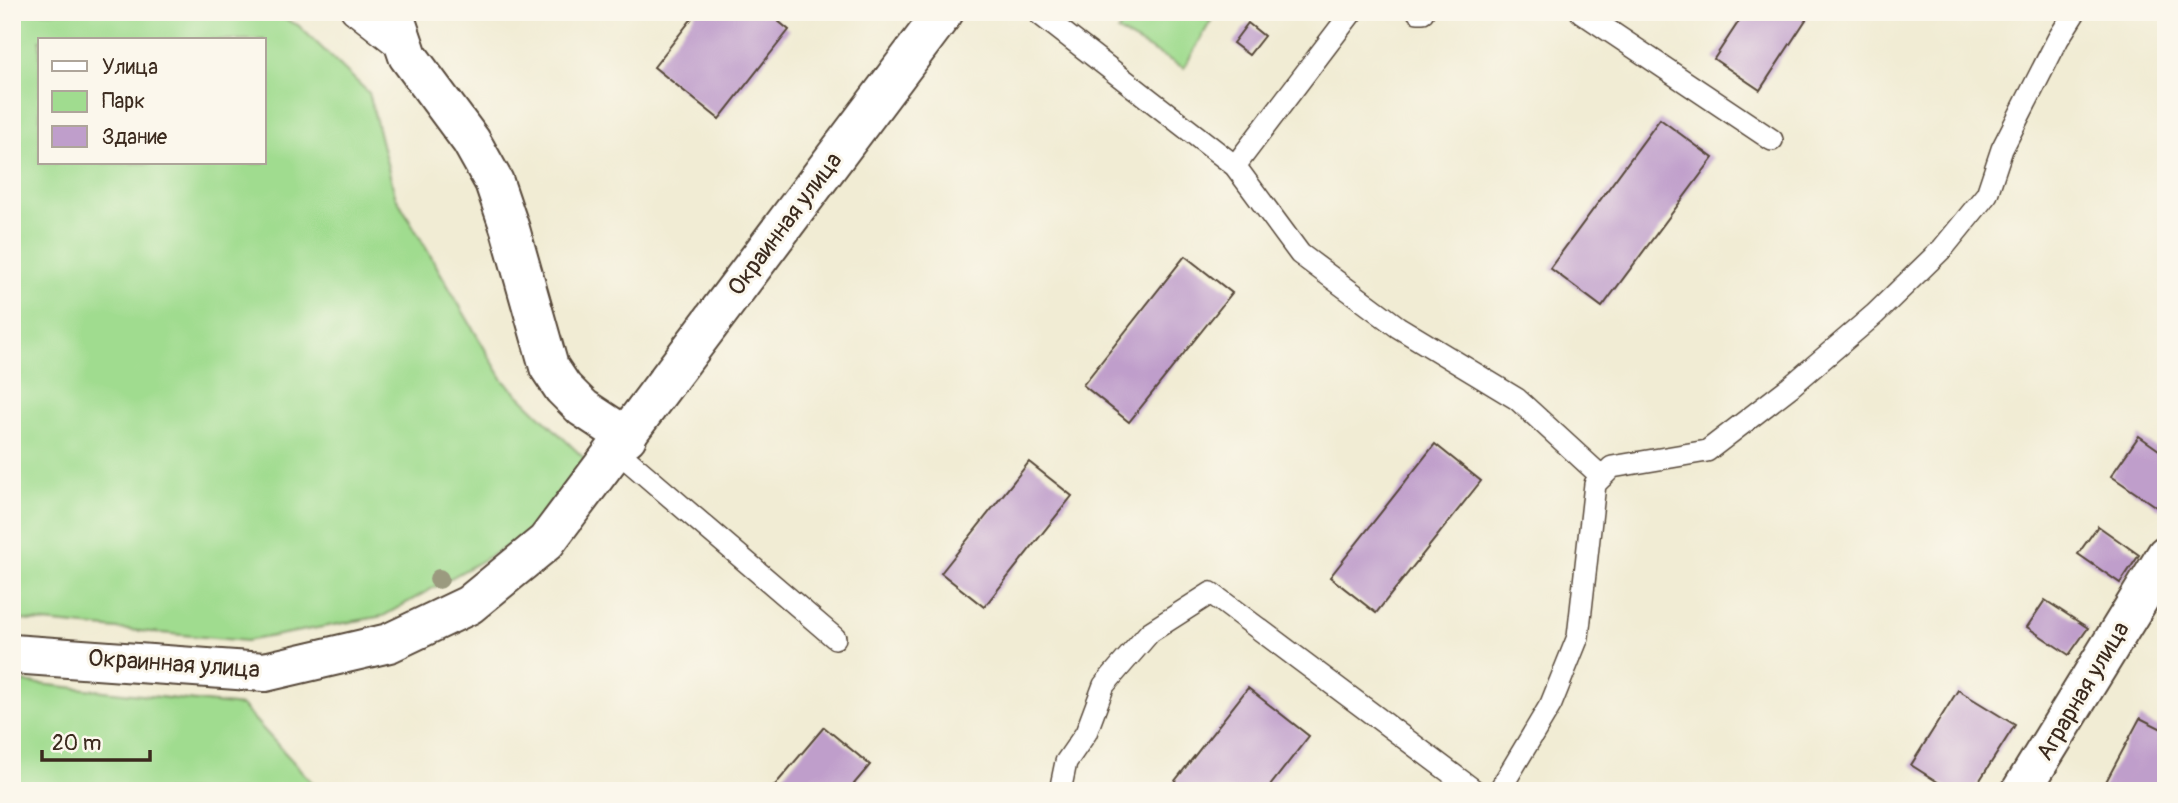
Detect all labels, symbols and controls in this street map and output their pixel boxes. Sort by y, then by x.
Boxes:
legend [38,38,266,164]
text: Улица [102,54,158,81]
text: Парк [102,88,145,115]
text: Здание [102,124,168,151]
street label: Окраинная улица [722,147,848,301]
street label: Аграрная улица [2030,616,2136,766]
street label: Окраинная улица [87,644,261,684]
scale bar [42,719,150,763]
text: 20 m [52,730,101,757]

